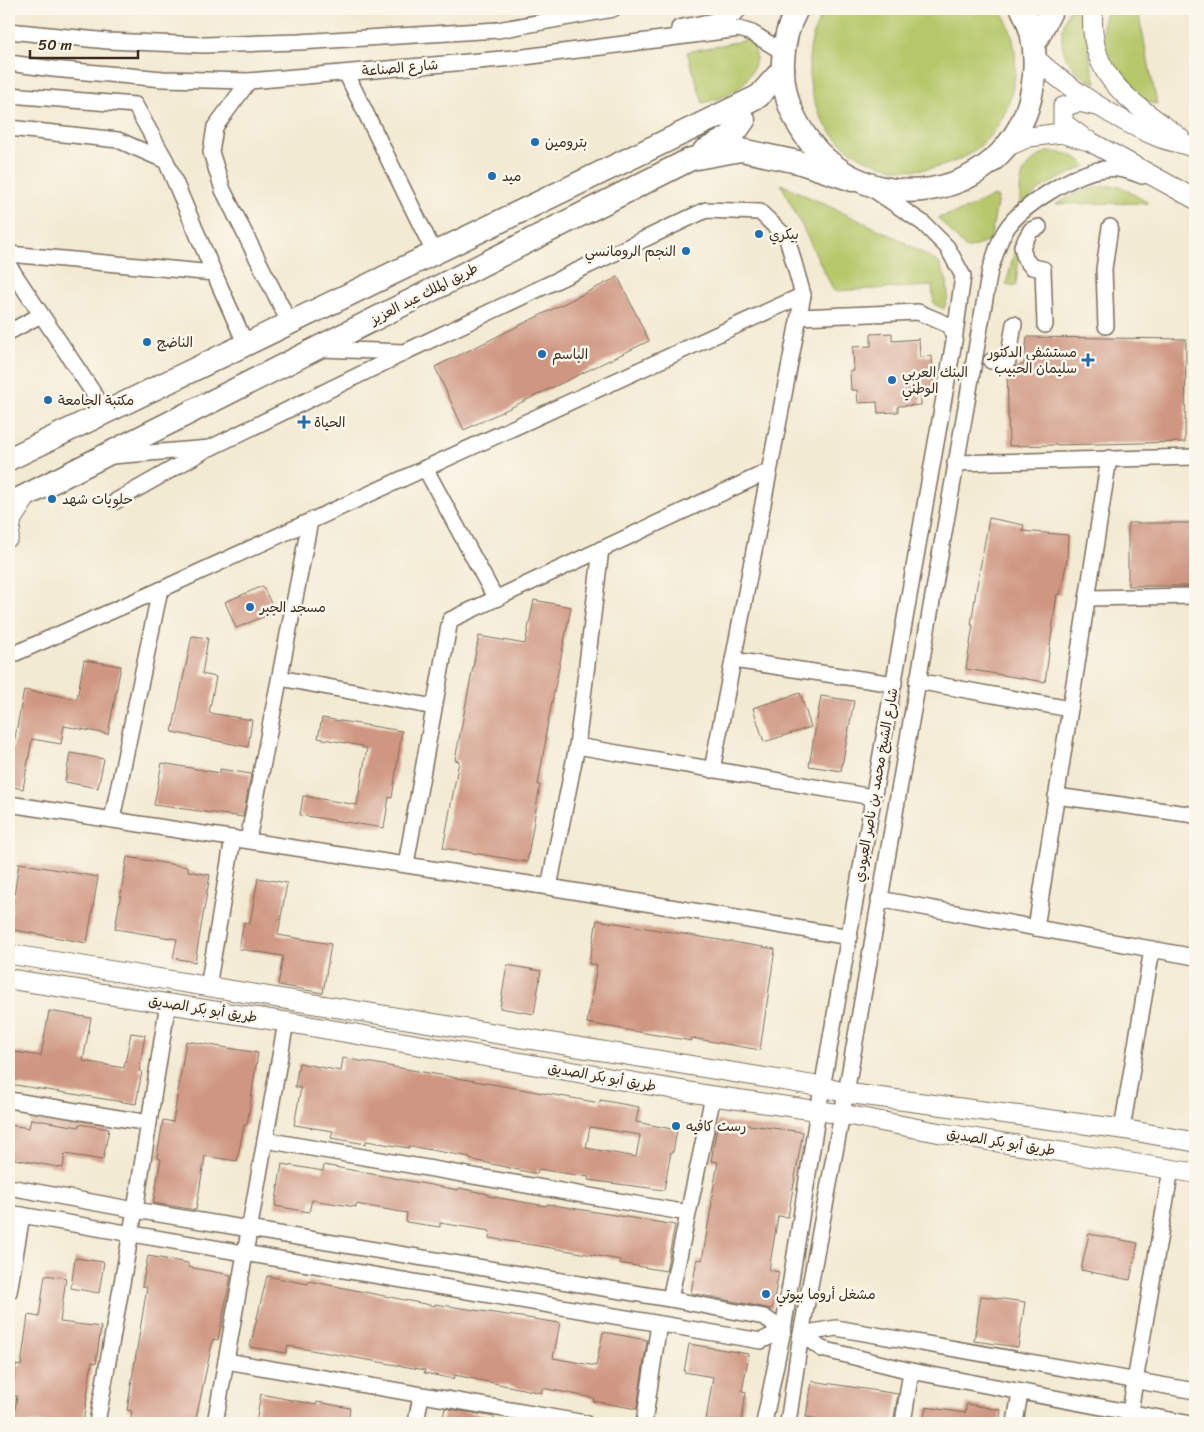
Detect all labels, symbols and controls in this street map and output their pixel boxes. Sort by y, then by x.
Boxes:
scale bar [30,28,138,60]
text: 50 m [38,32,73,58]
street label: شارع الصناعة [361,52,439,84]
place label: بترومين [545,130,587,155]
marker: بترومين [529,136,541,148]
place label: ميد [502,164,521,189]
marker: ميد [486,170,498,182]
place label: بيكري [769,222,799,247]
marker: بيكري [753,228,765,240]
place label: النجم الرومانسي [585,239,676,264]
marker: النجم الرومانسي [680,245,692,257]
street label: طريق الملك عبد العزيز [365,256,483,333]
place label: الناضج [157,330,193,355]
marker: الناضج [141,336,153,348]
place label: مستشفى الدكتور سليمان الحبيب [987,340,1077,381]
place label: الباسم [552,342,588,367]
marker: الباسم [536,348,548,360]
marker: مستشفى الدكتور سليمان الحبيب [1081,353,1095,367]
place label: البنك العربي الوطني [902,360,968,401]
marker: البنك العربي الوطني [886,374,898,386]
place label: مكتبة الجامعة [58,388,134,413]
marker: مكتبة الجامعة [42,394,54,406]
place label: الحياة [314,410,345,435]
marker: الحياة [298,416,310,428]
place label: حلويات شهد [62,487,133,512]
marker: حلويات شهد [46,493,58,505]
place label: مسجد الجبر [259,595,326,620]
marker: مسجد الجبر [244,601,256,613]
street label: شارع الشيخ محمد بن ناصر العبودي [847,686,905,884]
street label: طريق أبو بكر الصديق [147,988,259,1030]
street label: طريق أبو بكر الصديق [546,1055,658,1099]
place label: رست كافيه [686,1114,746,1139]
marker: رست كافيه [670,1120,682,1132]
street label: طريق أبو بكر الصديق [945,1121,1057,1163]
place label: مشغل أروما بيوتي [776,1282,876,1307]
marker: مشغل أروما بيوتي [760,1288,772,1300]

